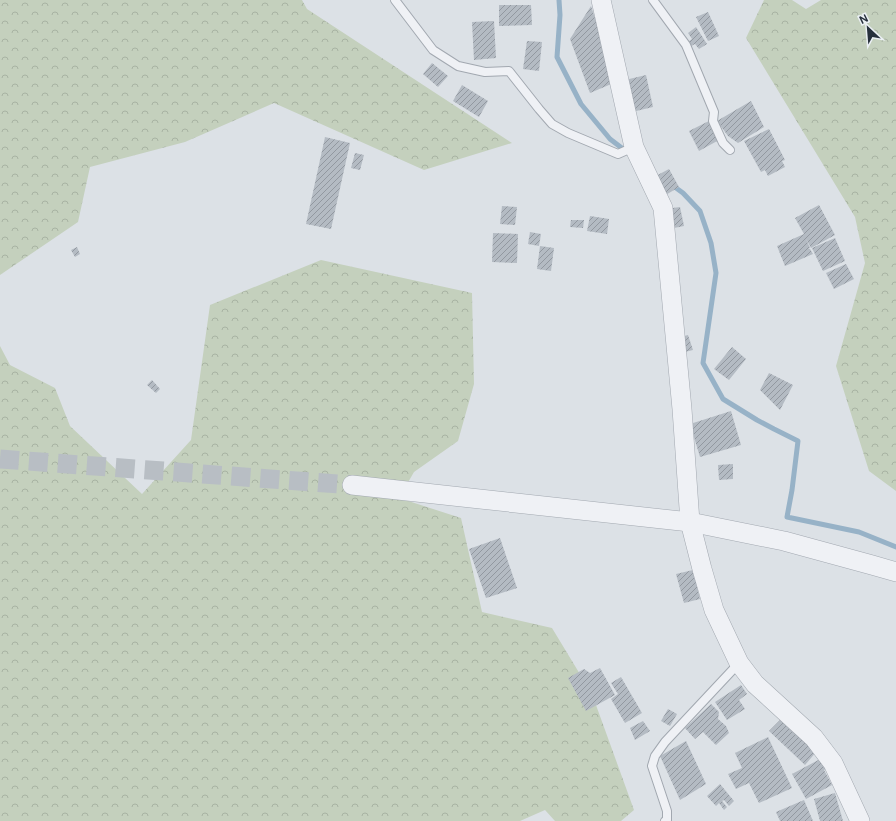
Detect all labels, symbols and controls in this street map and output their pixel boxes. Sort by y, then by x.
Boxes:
north arrow [848,8,888,48]
text: N [857,11,870,27]

